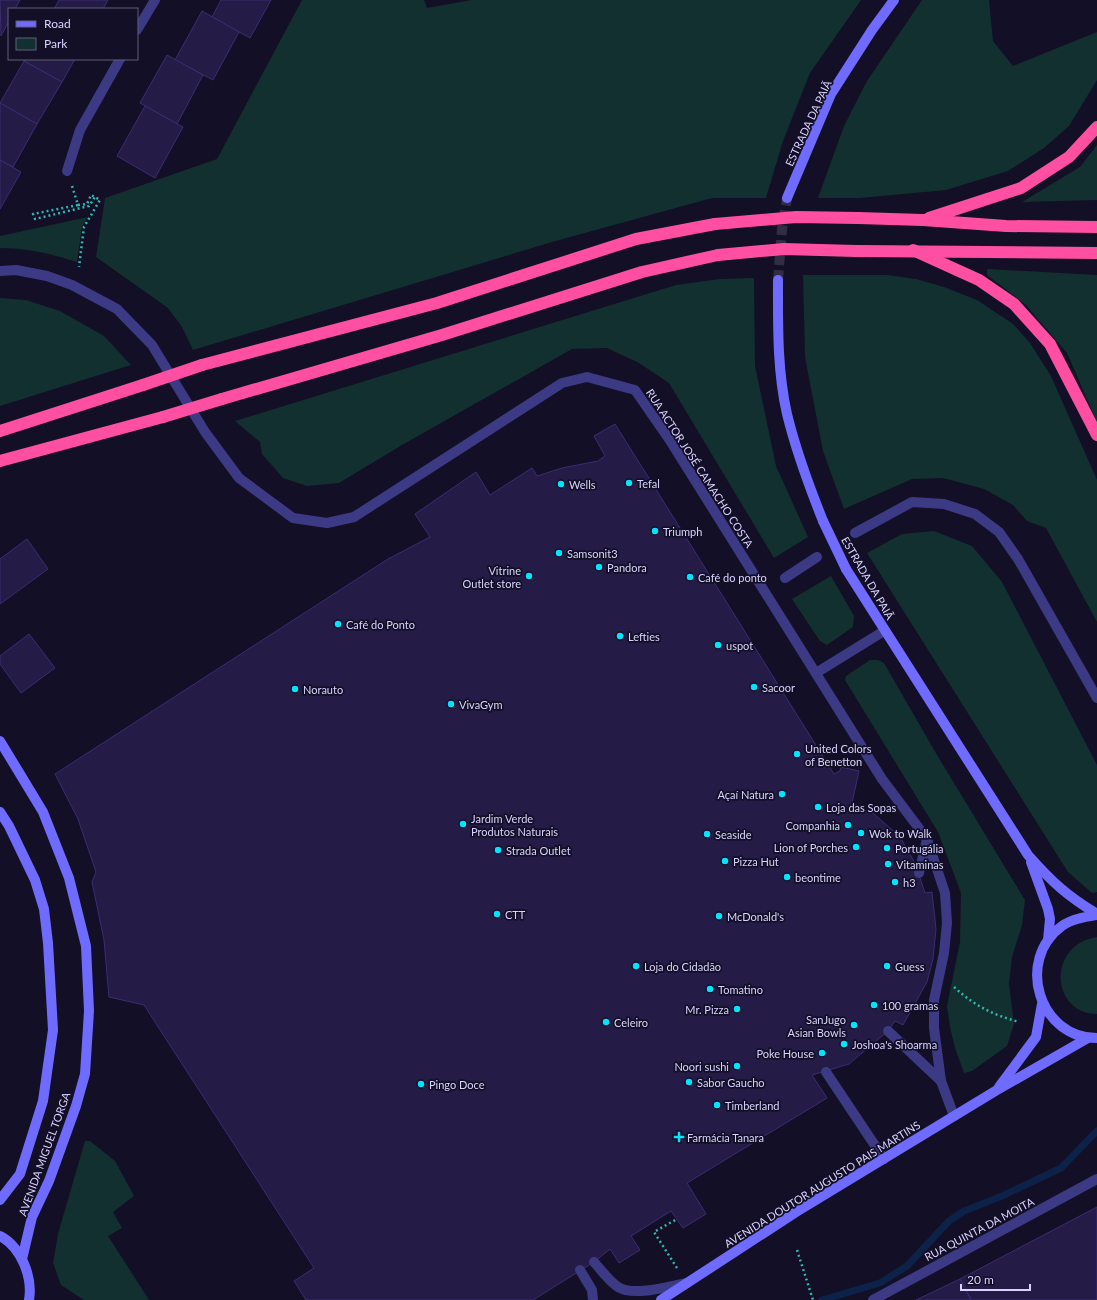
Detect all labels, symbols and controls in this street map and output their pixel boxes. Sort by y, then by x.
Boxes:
legend [8,8,138,60]
text: Road [44,16,71,31]
text: Park [44,36,68,51]
street label: ESTRADA DA PAIÃ [782,77,834,168]
street label: RUA ACTOR JOSÉ CAMACHO COSTA [644,386,757,550]
place label: Tefal [637,477,660,490]
place label: Wells [569,478,596,491]
marker: Tefal [624,478,634,488]
marker: Wells [556,479,566,489]
place label: Triumph [663,525,702,538]
marker: Triumph [650,526,660,536]
street label: ESTRADA DA PAIÃ [839,534,897,622]
place label: Samsonit3 [567,547,618,560]
marker: Samsonit3 [554,548,564,558]
place label: Pandora [607,561,647,574]
marker: Pandora [594,562,604,572]
place label: Vitrine Outlet store [463,564,521,590]
marker: Vitrine Outlet store [524,571,534,581]
place label: Café do ponto [698,571,767,584]
marker: Café do ponto [685,572,695,582]
place label: Café do Ponto [346,618,415,631]
marker: Café do Ponto [333,619,343,629]
place label: Lefties [628,630,660,643]
marker: Lefties [615,631,625,641]
place label: uspot [726,639,753,652]
marker: uspot [713,640,723,650]
place label: Sacoor [762,681,795,694]
marker: Sacoor [749,682,759,692]
place label: Norauto [303,683,343,696]
marker: Norauto [290,684,300,694]
place label: VivaGym [459,698,503,711]
marker: VivaGym [446,699,456,709]
place label: United Colors of Benetton [805,742,872,768]
marker: United Colors of Benetton [792,749,802,759]
place label: Açaí Natura [717,788,774,801]
marker: Açaí Natura [777,789,787,799]
place label: Loja das Sopas [826,801,896,814]
marker: Loja das Sopas [813,802,823,812]
place label: Jardim Verde Produtos Naturais [471,812,558,838]
marker: Jardim Verde Produtos Naturais [458,819,468,829]
place label: Companhia [785,819,840,832]
marker: Companhia [843,820,853,830]
place label: Wok to Walk [869,827,932,840]
place label: Seaside [715,828,752,841]
marker: Wok to Walk [856,828,866,838]
marker: Seaside [702,829,712,839]
place label: Lion of Porches [774,841,848,854]
marker: Lion of Porches [851,842,861,852]
place label: Portugália [895,842,944,855]
marker: Portugália [882,843,892,853]
place label: Strada Outlet [506,844,571,857]
marker: Strada Outlet [493,845,503,855]
place label: Pizza Hut [733,855,779,868]
marker: Pizza Hut [720,856,730,866]
place label: Vitaminas [896,858,944,871]
marker: Vitaminas [883,859,893,869]
place label: beontime [795,871,841,884]
marker: beontime [782,872,792,882]
place label: h3 [903,876,916,889]
marker: h3 [890,877,900,887]
place label: CTT [505,908,526,921]
marker: CTT [492,909,502,919]
place label: McDonald's [727,910,784,923]
marker: McDonald's [714,911,724,921]
place label: Loja do Cidadão [644,960,721,973]
place label: Guess [895,960,925,973]
marker: Loja do Cidadão [631,961,641,971]
marker: Guess [882,961,892,971]
place label: Tomatino [718,983,763,996]
marker: Tomatino [705,984,715,994]
place label: 100 gramas [882,999,939,1012]
marker: 100 gramas [869,1000,879,1010]
place label: Mr. Pizza [685,1003,729,1016]
marker: Mr. Pizza [732,1004,742,1014]
place label: SanJugo Asian Bowls [788,1013,846,1039]
place label: Celeiro [614,1016,648,1029]
marker: Celeiro [601,1017,611,1027]
marker: SanJugo Asian Bowls [849,1020,859,1030]
place label: Joshoa's Shoarma [852,1038,937,1051]
marker: Joshoa's Shoarma [839,1039,849,1049]
place label: Poke House [756,1047,814,1060]
marker: Poke House [817,1048,827,1058]
place label: Noori sushi [674,1060,729,1073]
marker: Noori sushi [732,1061,742,1071]
place label: Sabor Gaucho [697,1076,765,1089]
marker: Sabor Gaucho [684,1077,694,1087]
place label: Pingo Doce [429,1078,485,1091]
marker: Pingo Doce [416,1079,426,1089]
street label: AVENIDA MIGUEL TORGA [16,1090,73,1218]
place label: Timberland [725,1099,779,1112]
marker: Timberland [712,1100,722,1110]
street label: AVENIDA DOUTOR AUGUSTO PAIS MARTINS [722,1118,922,1250]
place label: Farmácia Tanara [687,1131,764,1144]
marker: Farmácia Tanara [674,1132,684,1142]
street label: RUA QUINTA DA MOITA [922,1194,1036,1263]
scale bar [961,1266,1030,1292]
text: 20 m [967,1272,994,1287]

